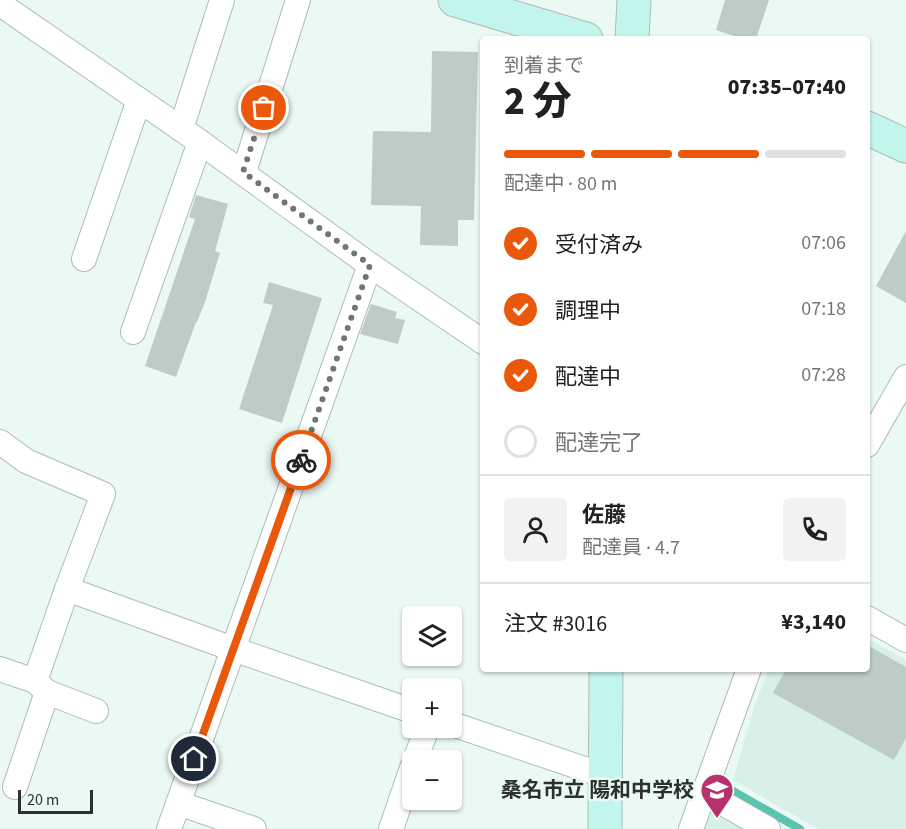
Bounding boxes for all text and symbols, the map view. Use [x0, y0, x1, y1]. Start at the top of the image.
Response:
text: 到着まで [504, 52, 584, 80]
text: 07:35–07:40 [728, 71, 846, 103]
text: 2 分 [504, 74, 572, 130]
pin [238, 82, 289, 133]
icon: bag [247, 91, 280, 124]
text: 配達中 · 80 m [504, 170, 617, 198]
icon: check [504, 227, 537, 260]
text: 受付済み [555, 229, 643, 261]
text: 07:06 [801, 229, 846, 257]
icon: check [504, 293, 537, 326]
text: 調理中 [555, 295, 621, 327]
text: 07:18 [801, 295, 846, 323]
icon: check [504, 359, 537, 392]
text: 配達中 [555, 361, 621, 393]
text: 07:28 [801, 361, 846, 389]
text: 配達完了 [555, 427, 643, 459]
courier [271, 430, 331, 490]
icon: bike [285, 444, 318, 477]
button: person [504, 498, 567, 561]
button: phone [783, 498, 846, 561]
text: 佐藤 [582, 499, 626, 531]
text: 配達員 · 4.7 [582, 534, 680, 562]
map controls [402, 606, 462, 810]
button: layers [402, 606, 462, 666]
text: ¥3,140 [781, 606, 846, 638]
text: 注文 #3016 [504, 608, 607, 640]
button: + [402, 678, 462, 738]
pin [168, 733, 219, 784]
icon: home [177, 742, 210, 775]
button: − [402, 750, 462, 810]
school or university icon: 桑名市立 陽和中学校 [699, 772, 735, 819]
place label: 桑名市立 陽和中学校 [501, 775, 694, 805]
scale bar [18, 787, 93, 814]
text: 20 m [27, 789, 59, 811]

